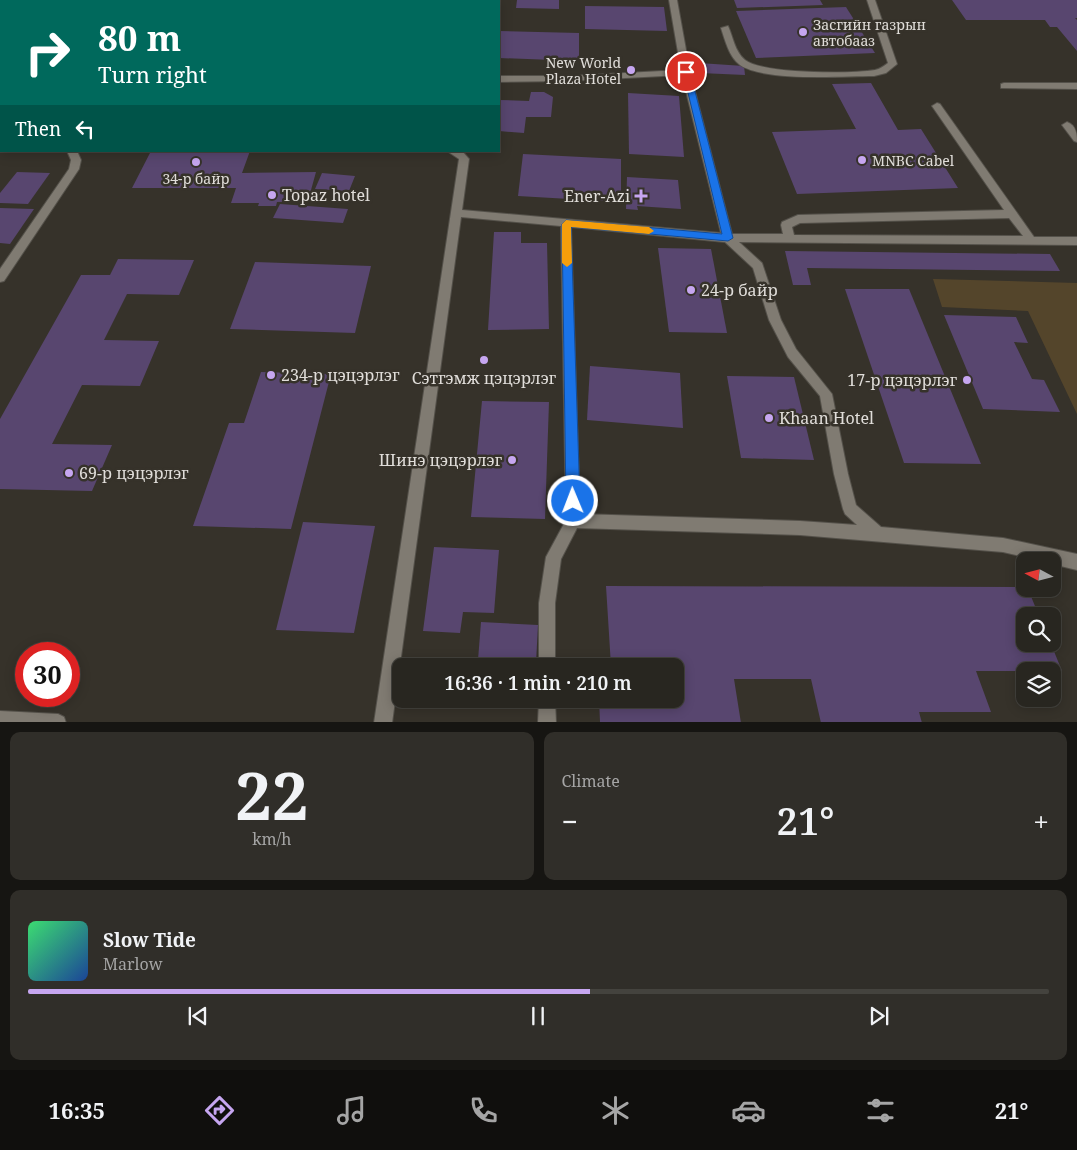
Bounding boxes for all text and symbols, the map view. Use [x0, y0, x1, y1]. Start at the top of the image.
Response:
text: 80 m [98, 14, 181, 61]
place label: Засгийн газрын автобааз [813, 15, 926, 50]
icon: right [15, 20, 80, 85]
marker: Засгийн газрын автобааз [797, 26, 809, 38]
pin [665, 51, 707, 93]
place label: New World Plaza Hotel [546, 53, 622, 88]
icon: arrive [672, 58, 700, 86]
text: Turn right [98, 59, 207, 89]
marker: New World Plaza Hotel [625, 64, 637, 76]
icon: left [71, 115, 99, 143]
text: Then [15, 116, 61, 142]
place label: MNBC Cabel [872, 151, 955, 170]
marker: MNBC Cabel [856, 154, 868, 166]
marker: 34-р байр [190, 156, 202, 168]
place label: 34-р байр [162, 169, 230, 188]
place label: Topaz hotel [282, 184, 370, 206]
place label: Ener-Azi [564, 185, 630, 207]
marker: Topaz hotel [266, 189, 278, 201]
marker: Ener-Azi [634, 189, 648, 203]
place label: 24-р байр [701, 279, 778, 301]
marker: 24-р байр [685, 284, 697, 296]
marker: Сэтгэмж цэцэрлэг [478, 354, 490, 366]
place label: 234-р цэцэрлэг [281, 364, 400, 386]
place label: Сэтгэмж цэцэрлэг [412, 367, 557, 389]
marker: 234-р цэцэрлэг [265, 369, 277, 381]
place label: 17-р цэцэрлэг [847, 369, 957, 391]
marker: 17-р цэцэрлэг [961, 374, 973, 386]
place label: Khaan Hotel [779, 407, 874, 429]
marker: Khaan Hotel [763, 412, 775, 424]
place label: Шинэ цэцэрлэг [379, 449, 502, 471]
marker: Шинэ цэцэрлэг [506, 454, 518, 466]
place label: 69-р цэцэрлэг [79, 462, 189, 484]
marker: 69-р цэцэрлэг [63, 467, 75, 479]
position arrow [546, 474, 598, 526]
north arrow [1016, 552, 1061, 598]
map controls [1016, 552, 1061, 707]
button: search [1016, 607, 1061, 652]
speed limit sign: 30 [15, 642, 80, 707]
button: layers [1016, 662, 1061, 707]
text: 16:36 · 1 min · 210 m [444, 670, 632, 696]
text: 22 [235, 751, 308, 839]
text: Climate [562, 770, 620, 792]
text: 21° [777, 794, 835, 846]
text: − [562, 802, 578, 840]
text: + [1033, 802, 1049, 840]
text: km/h [252, 828, 291, 850]
text: Slow Tide [103, 927, 196, 953]
text: Marlow [103, 953, 163, 975]
icon: previous [184, 1002, 212, 1030]
icon: pause [524, 1002, 552, 1030]
icon: next [865, 1002, 893, 1030]
icon: directions [202, 1093, 237, 1128]
icon: music [334, 1093, 369, 1128]
icon: phone [466, 1093, 501, 1128]
icon: climate [598, 1093, 633, 1128]
icon: car [731, 1093, 766, 1128]
icon: filters [863, 1093, 898, 1128]
text: 16:35 [49, 1095, 105, 1125]
text: 21° [995, 1095, 1028, 1125]

